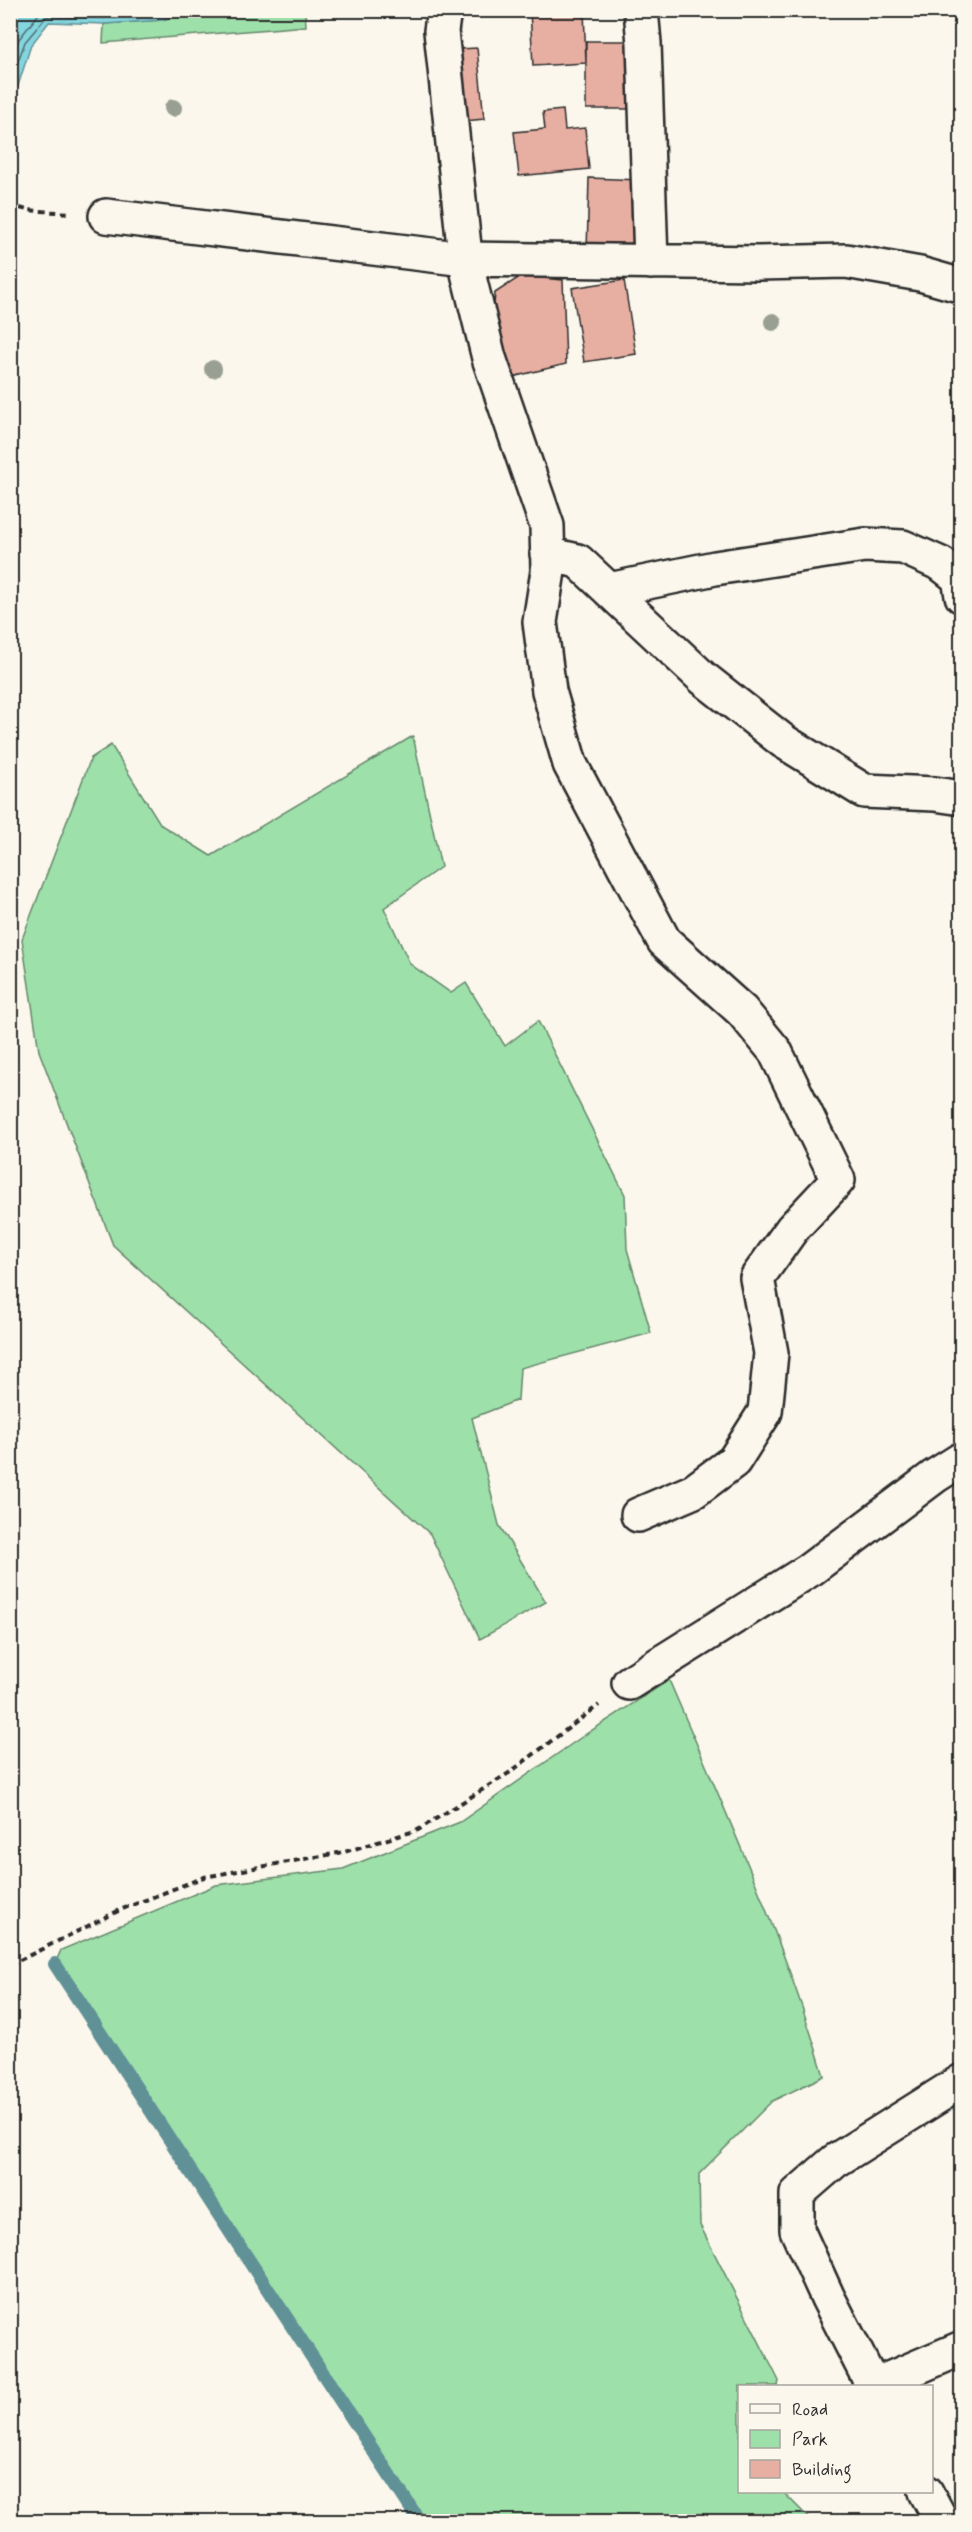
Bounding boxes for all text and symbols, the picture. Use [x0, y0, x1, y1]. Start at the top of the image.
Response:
legend [738, 2385, 933, 2493]
text: Road [792, 2398, 828, 2422]
text: Park [792, 2428, 828, 2452]
text: Building [792, 2458, 852, 2484]

